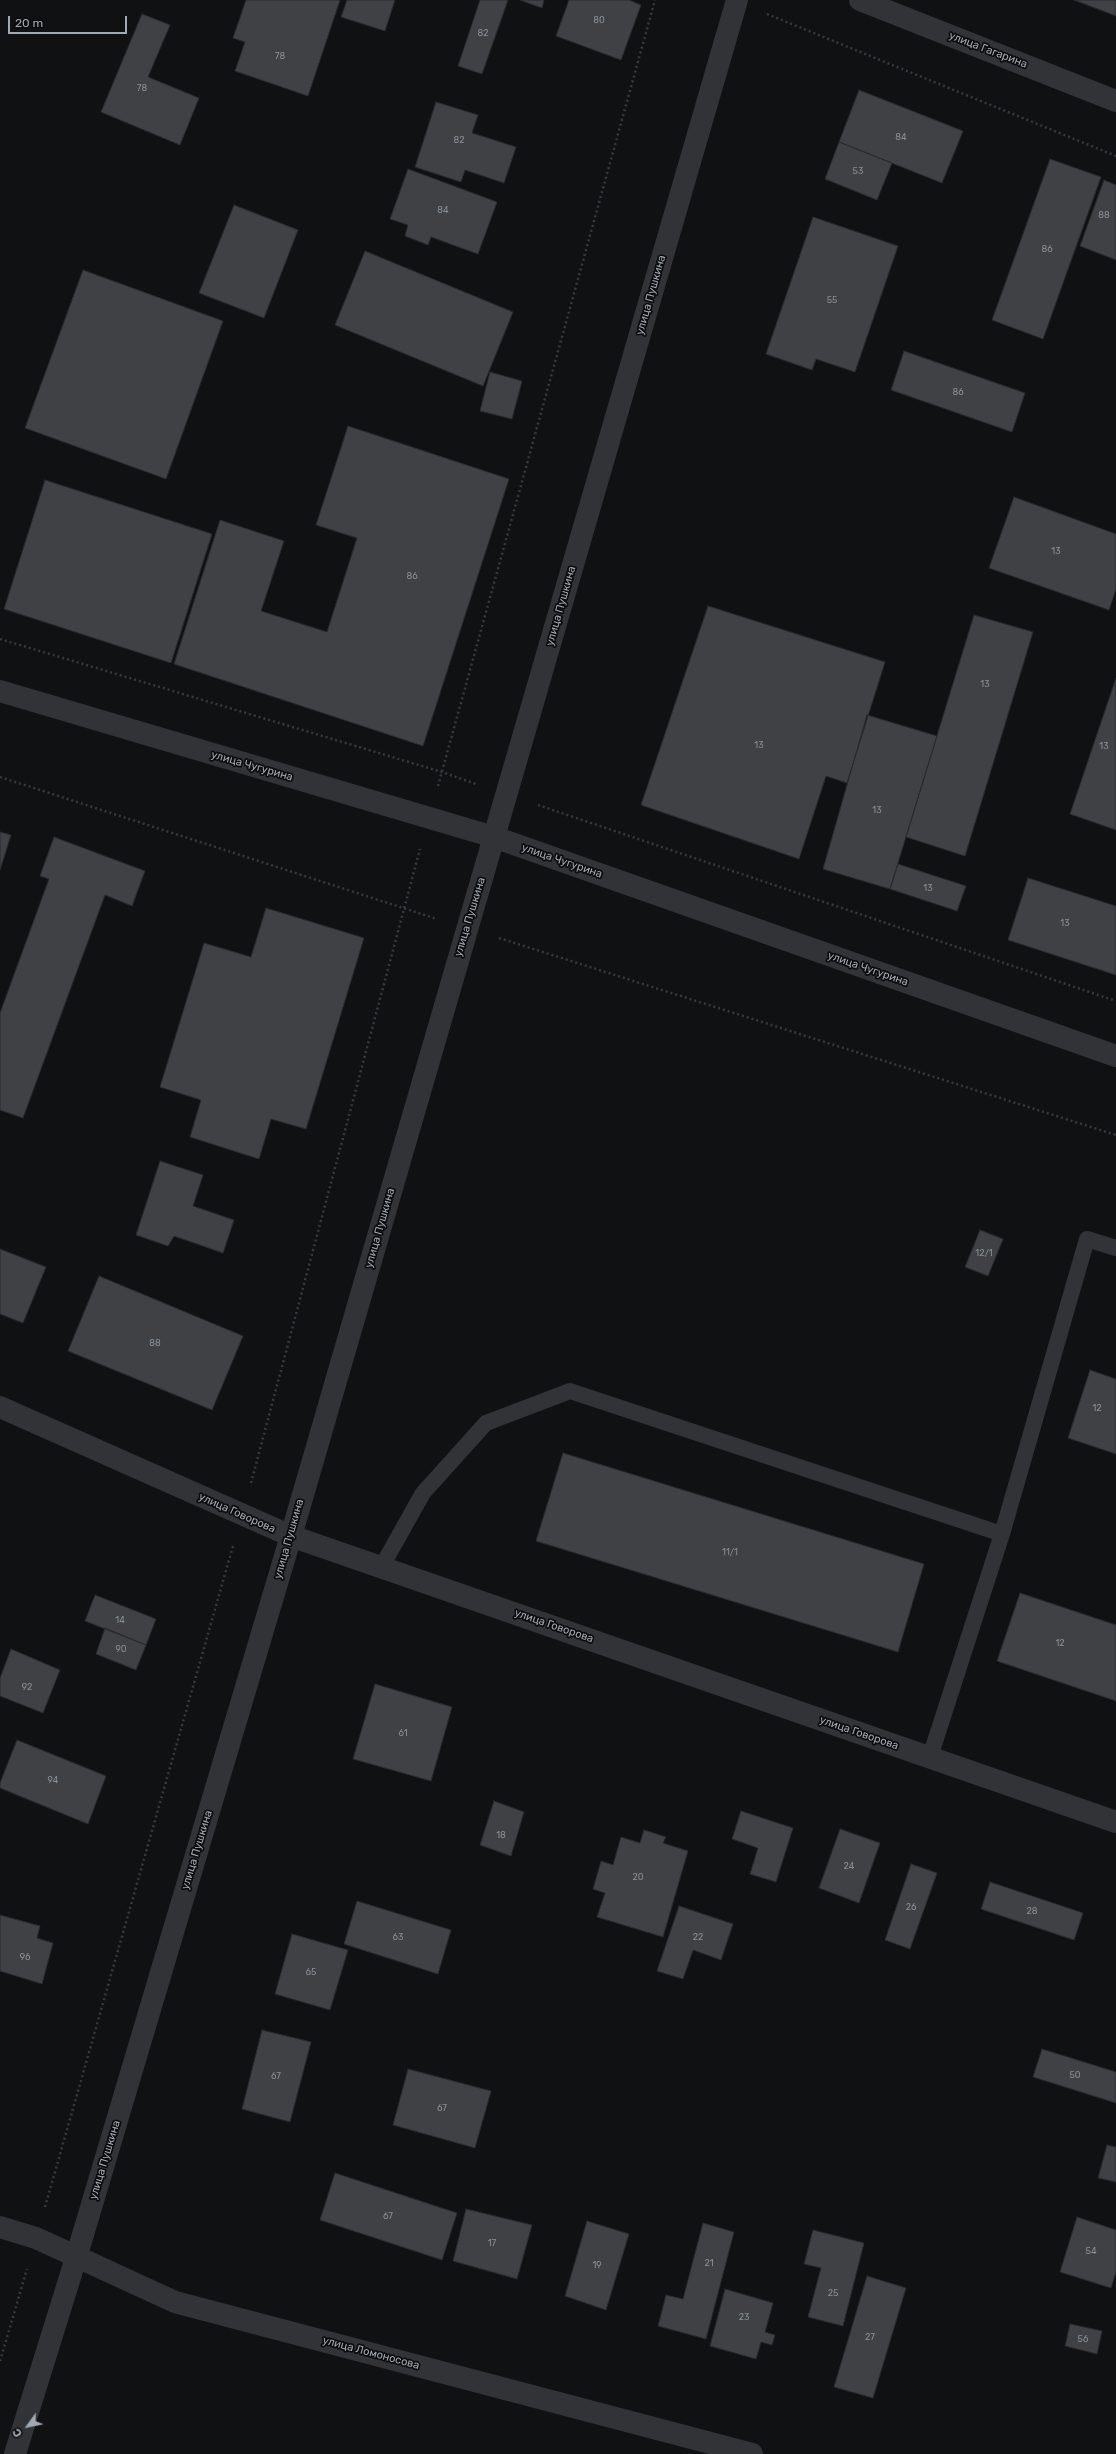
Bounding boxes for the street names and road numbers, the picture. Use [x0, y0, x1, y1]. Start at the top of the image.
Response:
street label: улица Гагарина [947, 29, 1029, 71]
street label: улица Пушкина [633, 254, 669, 336]
street label: улица Пушкина [543, 565, 579, 647]
street label: улица Чугурина [210, 748, 294, 784]
street label: улица Чугурина [520, 841, 604, 881]
street label: улица Пушкина [452, 876, 488, 958]
street label: улица Чугурина [826, 949, 910, 989]
street label: улица Пушкина [362, 1187, 398, 1269]
street label: улица Говорова [197, 1490, 277, 1536]
street label: улица Пушкина [271, 1498, 307, 1580]
street label: улица Говорова [513, 1606, 595, 1646]
street label: улица Говорова [818, 1713, 900, 1753]
street label: улица Пушкина [179, 1809, 215, 1891]
street label: улица Пушкина [87, 2119, 123, 2201]
street label: улица Ломоносова [321, 2334, 421, 2372]

